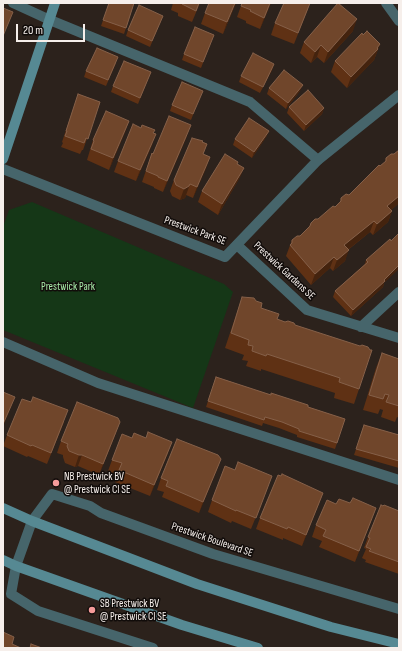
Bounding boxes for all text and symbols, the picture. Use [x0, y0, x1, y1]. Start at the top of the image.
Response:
scale bar [18, 16, 87, 42]
text: 20 m [23, 23, 43, 38]
street label: Prestwick Park SE [162, 214, 228, 248]
street label: Prestwick Gardens SE [251, 239, 317, 303]
park label: Prestwick Park [41, 280, 95, 294]
place label: NB Prestwick BV @ Prestwick CI SE [64, 470, 130, 496]
marker: NB Prestwick BV @ Prestwick CI SE [51, 478, 61, 488]
street label: Prestwick Boulevard SE [170, 520, 254, 560]
place label: SB Prestwick BV @ Prestwick CI SE [100, 597, 166, 623]
marker: SB Prestwick BV @ Prestwick CI SE [87, 605, 97, 615]

